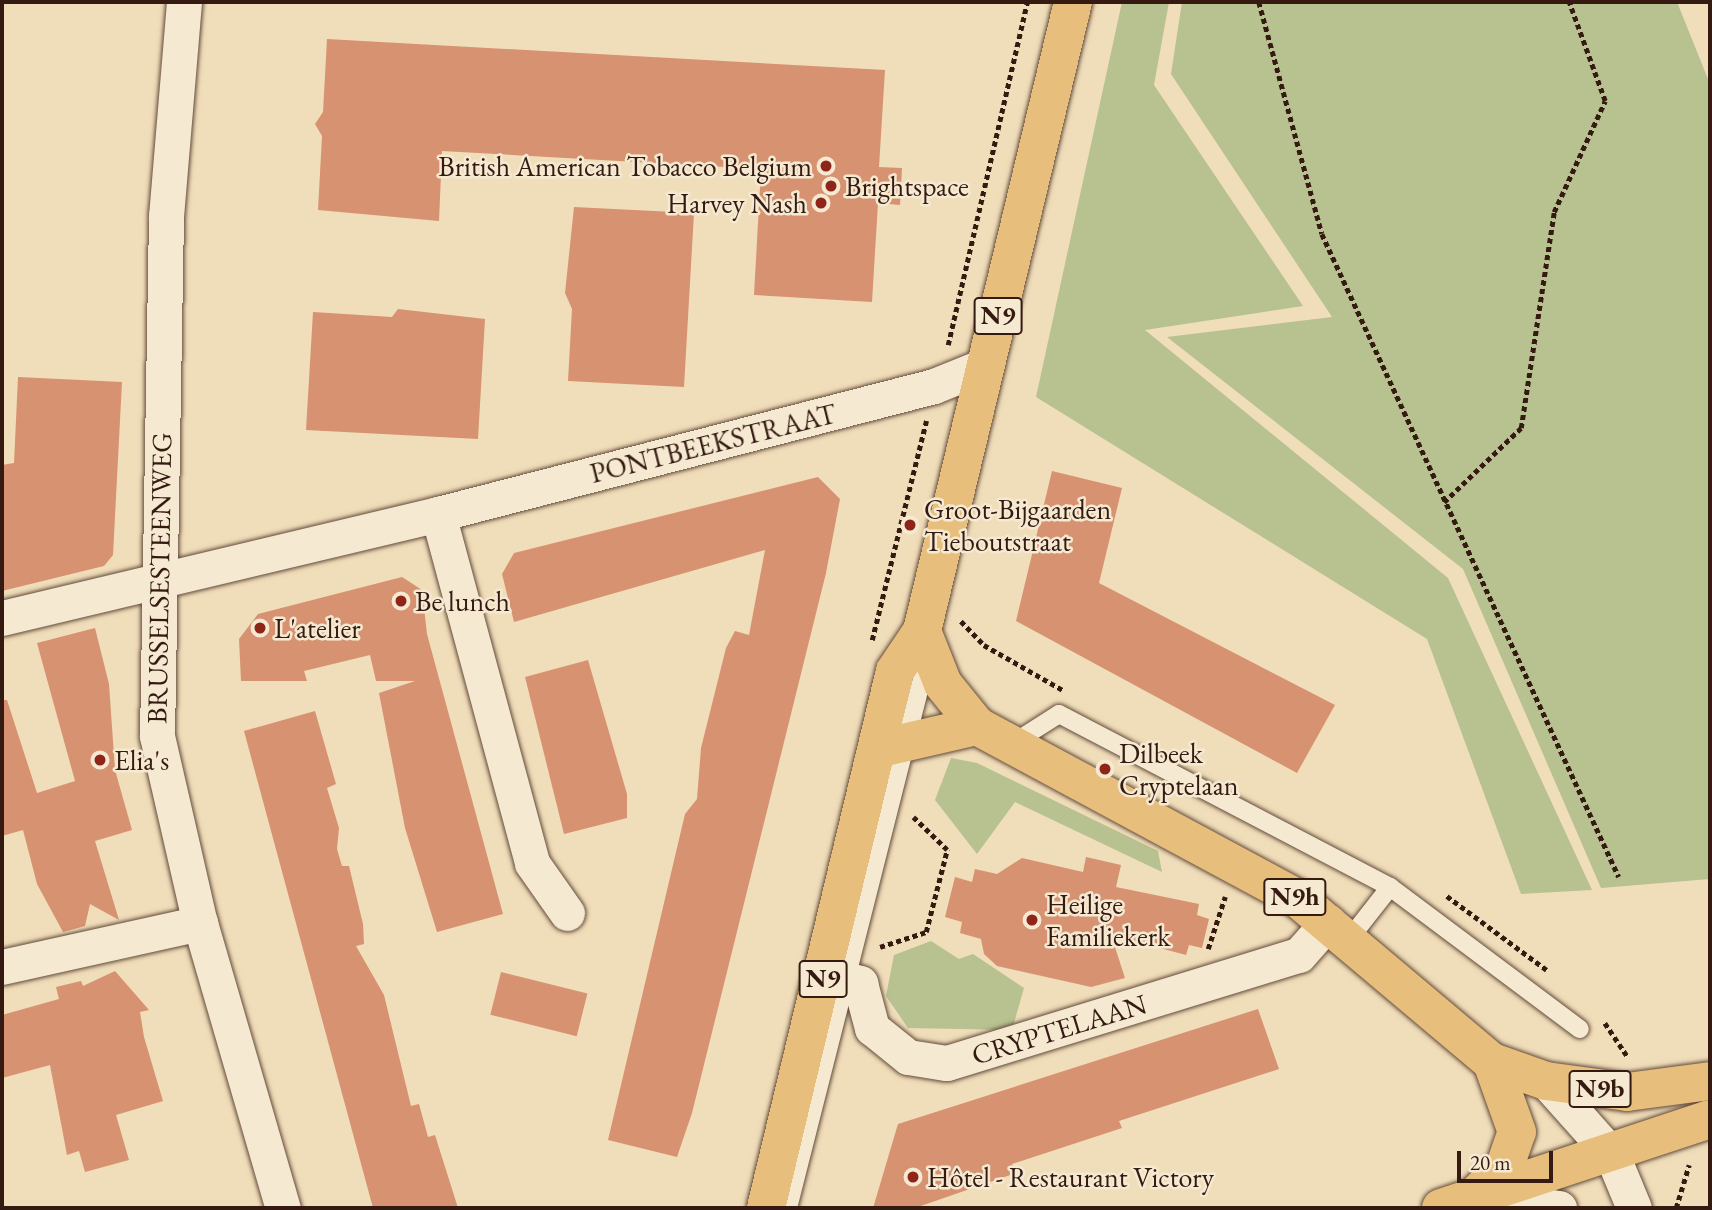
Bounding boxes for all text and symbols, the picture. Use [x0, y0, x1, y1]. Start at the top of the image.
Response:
place label: British American Tobacco Belgium [438, 149, 812, 183]
marker: British American Tobacco Belgium [818, 158, 834, 174]
place label: Brightspace [845, 169, 969, 203]
marker: Brightspace [823, 178, 839, 194]
place label: Harvey Nash [667, 186, 807, 220]
marker: Harvey Nash [813, 195, 829, 211]
road number: N9 [974, 294, 1023, 338]
street label: PONTBEEKSTRAAT [586, 396, 840, 490]
street label: BRUSSELSESTEENWEG [140, 432, 178, 724]
place label: Groot-Bijgaarden Tieboutstraat [924, 492, 1111, 558]
marker: Groot-Bijgaarden Tieboutstraat [902, 517, 918, 533]
place label: Be lunch [415, 584, 510, 618]
marker: Be lunch [393, 593, 409, 609]
place label: L'atelier [274, 611, 361, 645]
marker: L'atelier [252, 620, 268, 636]
place label: Dilbeek Cryptelaan [1119, 736, 1239, 802]
place label: Elia's [114, 743, 169, 777]
marker: Elia's [92, 752, 108, 768]
marker: Dilbeek Cryptelaan [1097, 761, 1113, 777]
road number: N9h [1262, 874, 1328, 920]
place label: Heilige Familiekerk [1046, 887, 1170, 953]
marker: Heilige Familiekerk [1024, 912, 1040, 928]
road number: N9 [798, 956, 848, 1002]
street label: CRYPTELAAN [968, 986, 1150, 1072]
road number: N9b [1568, 1066, 1632, 1112]
scale bar [1460, 1136, 1556, 1180]
text: 20 m [1470, 1149, 1511, 1176]
place label: Hôtel - Restaurant Victory [927, 1160, 1214, 1194]
marker: Hôtel - Restaurant Victory [905, 1169, 921, 1185]

